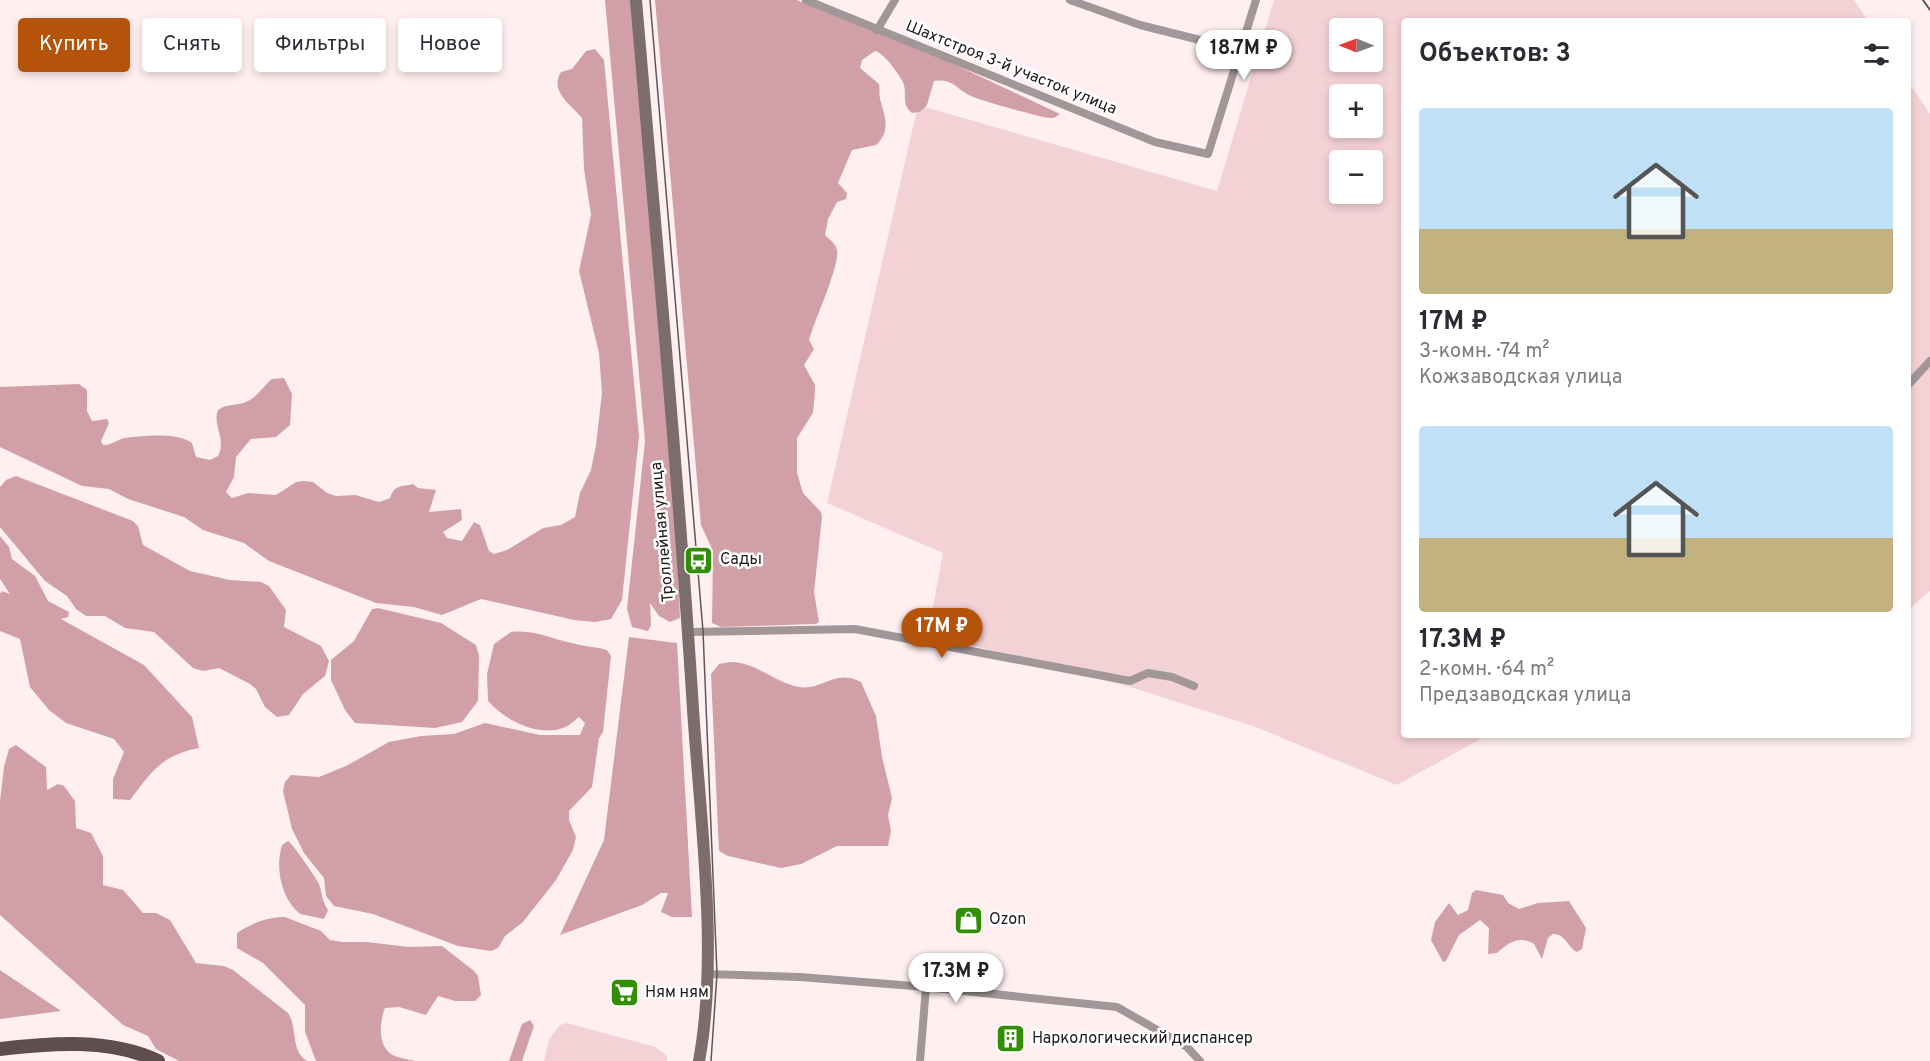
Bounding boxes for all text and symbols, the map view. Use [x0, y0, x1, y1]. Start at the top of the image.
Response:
street label: Шахтстроя 3-й участок улица [902, 16, 1120, 120]
chip: Купить [18, 18, 130, 72]
chip: Снять [142, 18, 242, 72]
chip: Фильтры [254, 18, 386, 72]
chip: Новое [398, 18, 502, 72]
north arrow [1329, 18, 1383, 72]
map controls [1329, 18, 1383, 204]
pin: 18.7M ₽ [1189, 30, 1299, 81]
text: 18.7M ₽ [1210, 36, 1278, 62]
text: Объектов: 3 [1419, 38, 1571, 71]
icon: filters [1860, 38, 1893, 71]
button: + [1329, 84, 1383, 138]
icon: home [1602, 147, 1710, 255]
button: − [1329, 150, 1383, 204]
text: 17M ₽ [1419, 306, 1488, 339]
text: 3-комн. · 74 m² [1419, 339, 1550, 365]
text: Кожзаводская улица [1419, 365, 1622, 391]
street label: Троллейная улица [647, 461, 679, 603]
icon: home [1602, 465, 1710, 573]
bus stop icon: Сады [683, 544, 715, 576]
place label: Сады [720, 550, 762, 570]
pin: 17M ₽ [900, 608, 984, 659]
text: 17M ₽ [916, 614, 968, 640]
text: 17.3M ₽ [1419, 624, 1506, 657]
text: 2-комн. · 64 m² [1419, 657, 1554, 683]
text: Предзаводская улица [1419, 683, 1631, 709]
shop icon: Ozon [952, 904, 984, 936]
place label: Ozon [989, 910, 1026, 930]
pin: 17.3M ₽ [901, 953, 1011, 1004]
text: 17.3M ₽ [922, 959, 990, 985]
supermarket icon: Ням ням [608, 977, 640, 1009]
place label: Ням ням [645, 983, 709, 1003]
building icon: Наркологический диспансер [995, 1023, 1027, 1055]
place label: Наркологический диспансер [1032, 1029, 1253, 1049]

